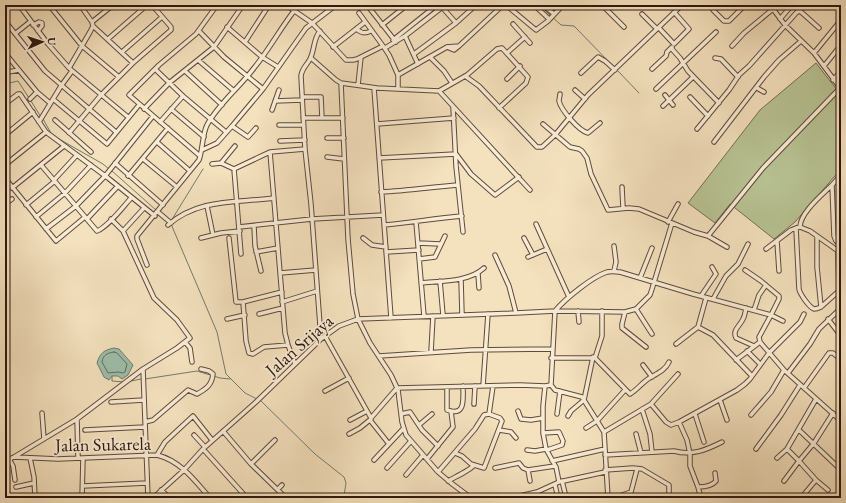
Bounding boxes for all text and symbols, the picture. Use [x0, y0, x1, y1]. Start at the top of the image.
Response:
north arrow [22, 22, 62, 62]
text: U [45, 37, 59, 47]
street label: Jalan Srijaya [259, 309, 338, 382]
street label: Jalan Sukarela [53, 432, 152, 456]

